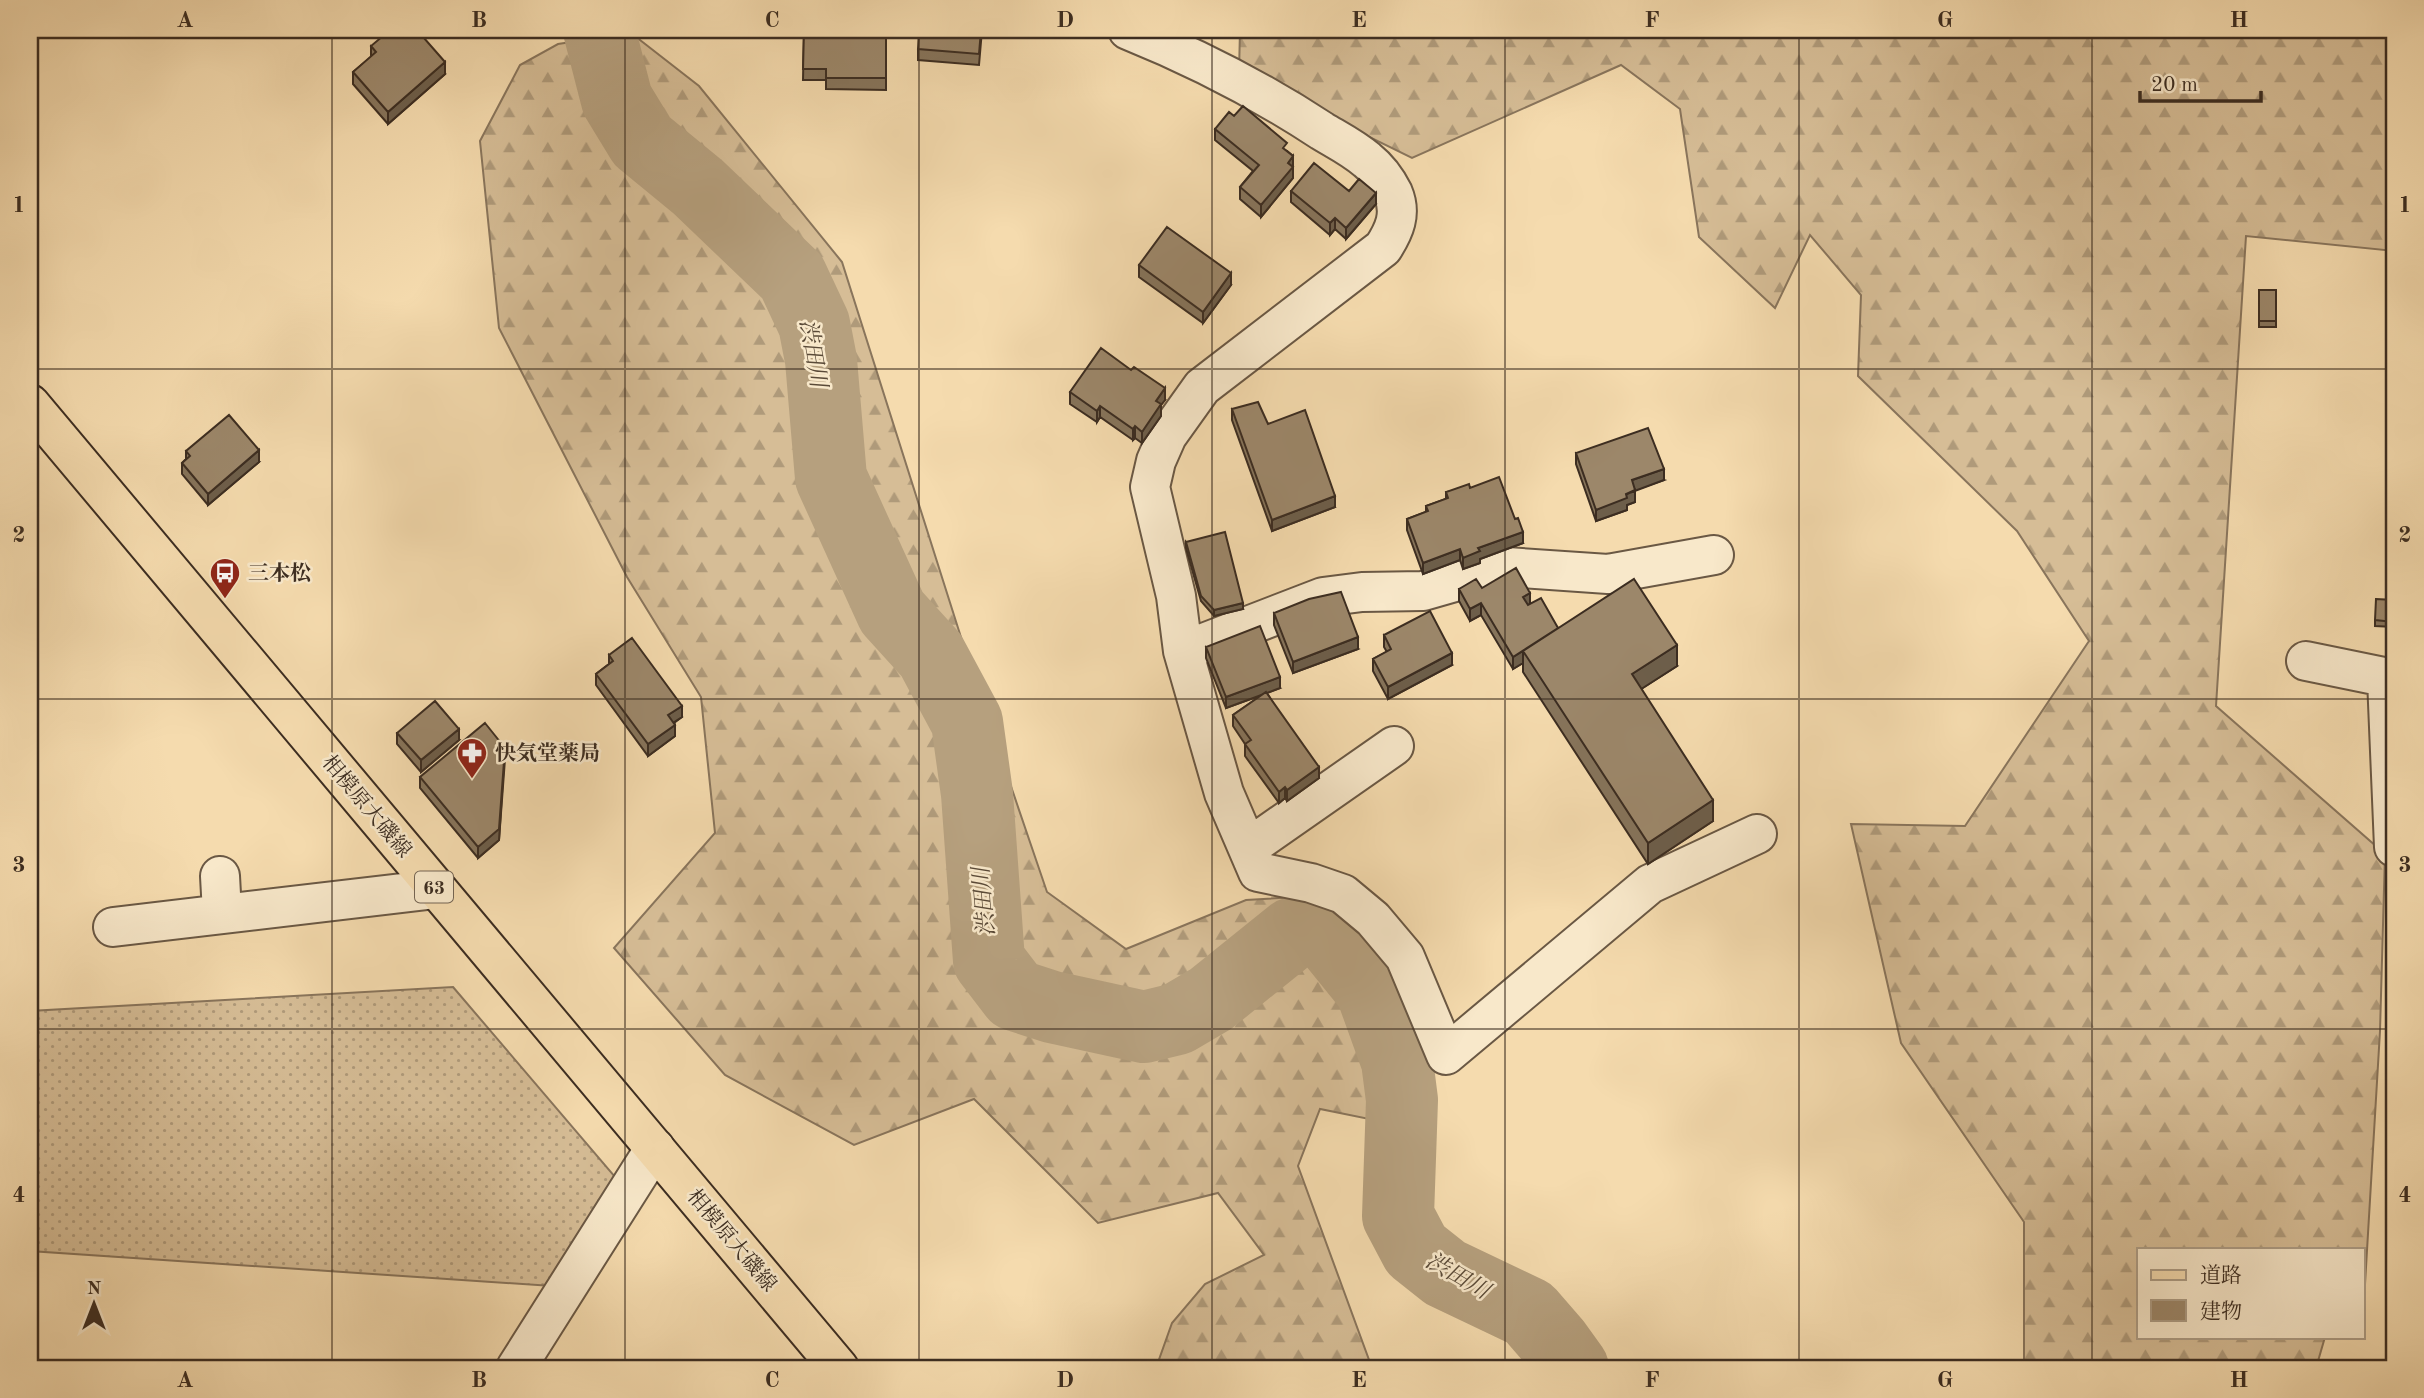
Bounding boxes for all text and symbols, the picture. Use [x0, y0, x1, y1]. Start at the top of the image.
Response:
text: A [176, 9, 194, 32]
text: B [471, 9, 487, 32]
text: C [764, 9, 780, 32]
text: D [1056, 9, 1074, 32]
text: E [1351, 9, 1367, 32]
text: F [1644, 9, 1660, 32]
text: G [1937, 9, 1953, 32]
text: H [2230, 9, 2248, 32]
scale bar [2140, 60, 2261, 104]
text: 20 m [2151, 75, 2198, 96]
text: 1 [12, 194, 26, 217]
text: 1 [2398, 194, 2412, 217]
water label: 渋田川 [795, 317, 832, 392]
text: 2 [12, 524, 26, 547]
text: 2 [2398, 524, 2412, 547]
bus stop icon: 三本松 [208, 556, 242, 600]
place label: 三本松 [248, 562, 311, 585]
pharmacy icon: 快気堂薬局 [455, 736, 489, 780]
place label: 快気堂薬局 [495, 742, 600, 765]
street label: 相模原大磯線 [317, 751, 416, 862]
text: 3 [12, 854, 26, 877]
text: 3 [2398, 854, 2412, 877]
water label: 渋田川 [968, 864, 999, 937]
road number: 63 [415, 872, 453, 902]
text: 4 [12, 1184, 26, 1207]
text: 4 [2398, 1184, 2412, 1207]
street label: 相模原大磯線 [682, 1185, 781, 1296]
water label: 渋田川 [1422, 1247, 1496, 1305]
legend [2137, 1248, 2364, 1338]
text: 道路 [2200, 1264, 2242, 1287]
north arrow [60, 1268, 130, 1338]
text: N [87, 1280, 102, 1299]
text: 建物 [2200, 1300, 2242, 1323]
text: A [176, 1369, 194, 1392]
text: B [471, 1369, 487, 1392]
text: C [764, 1369, 780, 1392]
text: D [1056, 1369, 1074, 1392]
text: E [1351, 1369, 1367, 1392]
text: F [1644, 1369, 1660, 1392]
text: G [1937, 1369, 1953, 1392]
text: H [2230, 1369, 2248, 1392]

